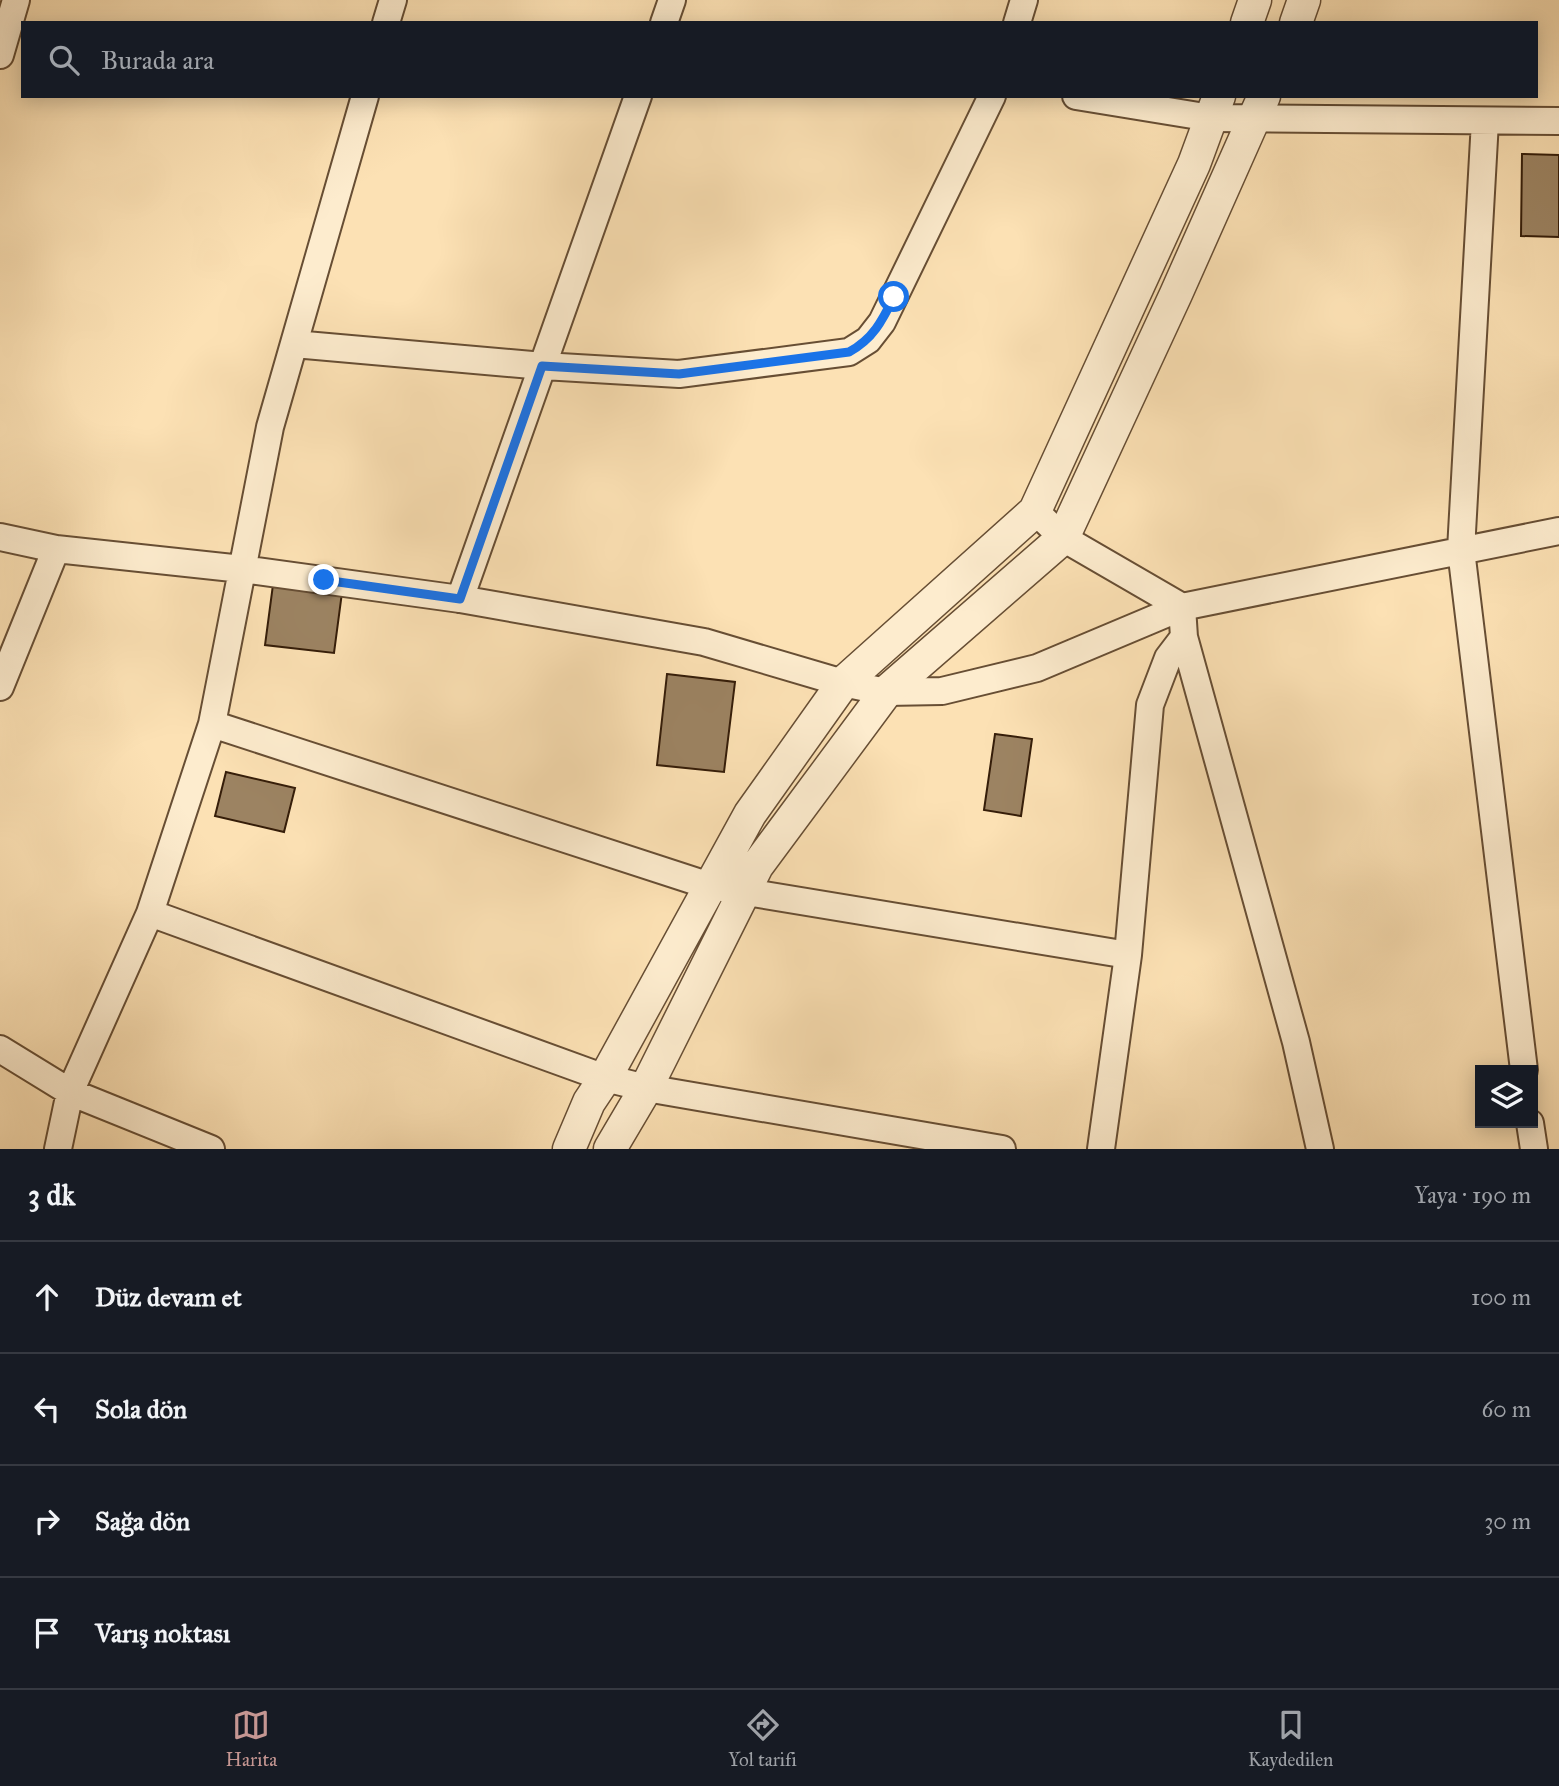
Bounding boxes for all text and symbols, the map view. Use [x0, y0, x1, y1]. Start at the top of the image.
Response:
search box [21, 21, 1538, 98]
icon: search [45, 41, 83, 79]
text: Burada ara [101, 44, 214, 76]
route start [878, 281, 909, 312]
route end [308, 564, 339, 595]
map controls [1475, 1065, 1538, 1128]
button: layers [1475, 1065, 1538, 1128]
text: 3 dk [28, 1177, 75, 1213]
text: Yaya · 190 m [1414, 1181, 1531, 1209]
icon: ahead [28, 1278, 66, 1316]
text: Düz devam et [95, 1281, 242, 1313]
text: 100 m [1471, 1283, 1531, 1311]
icon: left [28, 1390, 66, 1428]
text: Sola dön [95, 1393, 187, 1425]
text: 60 m [1482, 1395, 1531, 1423]
icon: right [28, 1502, 66, 1540]
text: Sağa dön [95, 1505, 190, 1537]
text: 30 m [1484, 1507, 1531, 1535]
icon: arrive [28, 1614, 66, 1652]
text: Varış noktası [95, 1617, 230, 1649]
tab: Harita [226, 1706, 277, 1771]
tab: Yol tarifi [728, 1706, 797, 1771]
tab: Kaydedilen [1248, 1706, 1333, 1771]

